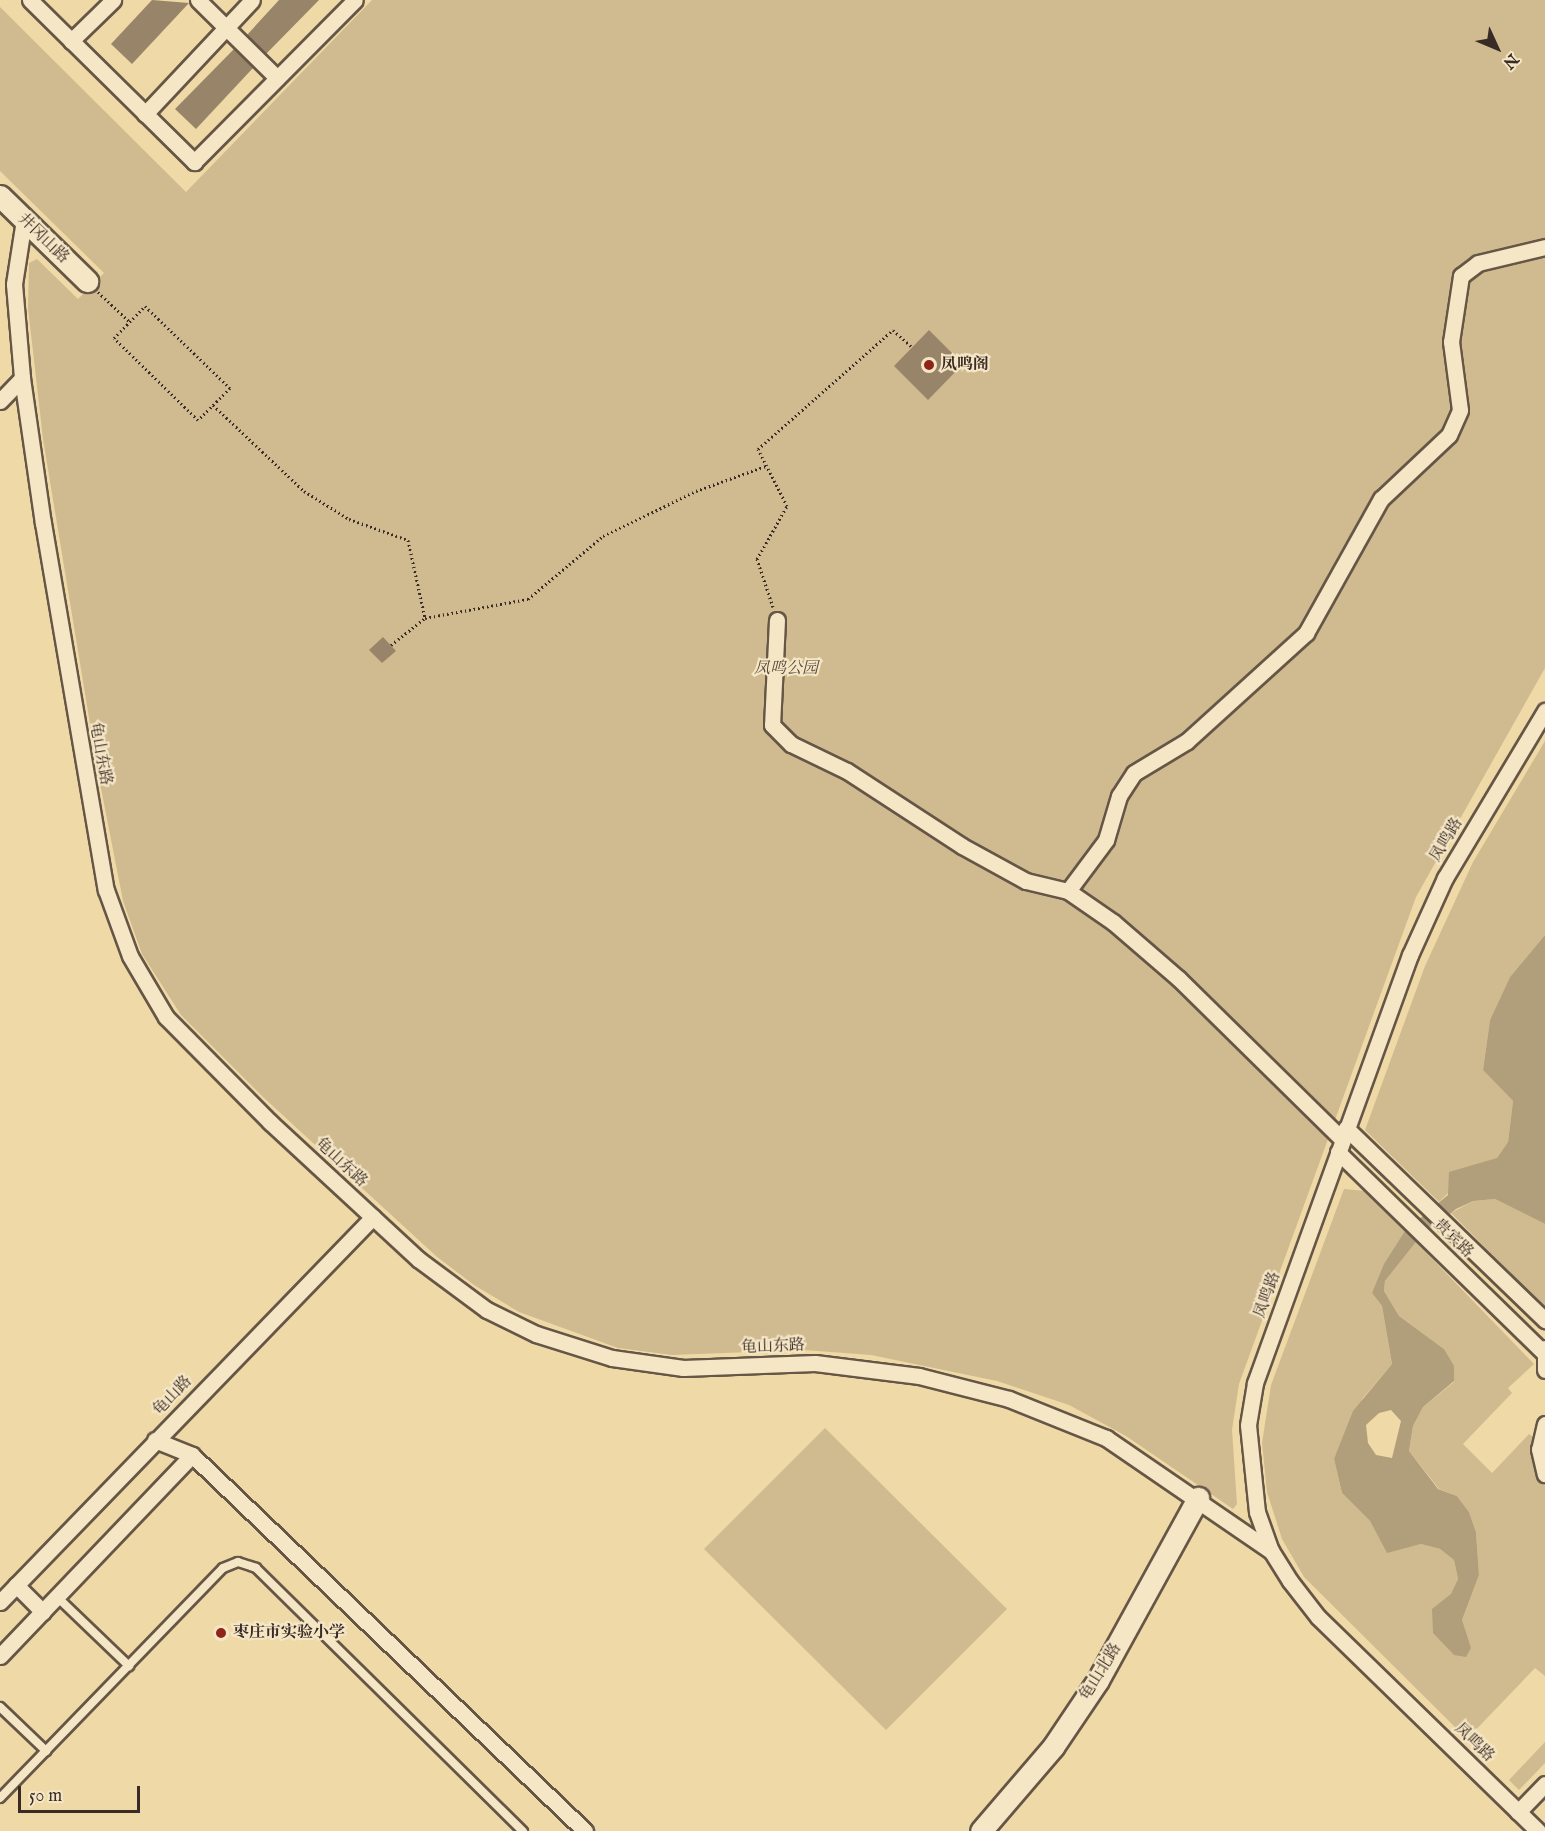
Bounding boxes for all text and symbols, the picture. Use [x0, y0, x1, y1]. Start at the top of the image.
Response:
north arrow [1467, 18, 1527, 78]
text: N [1498, 49, 1522, 72]
street label: 井冈山路 [13, 210, 73, 268]
place label: 凤鸣阁 [941, 355, 989, 375]
marker: 凤鸣阁 [922, 358, 936, 372]
park label: 凤鸣公园 [754, 659, 818, 679]
street label: 龟山东路 [85, 721, 115, 787]
street label: 凤鸣路 [1426, 814, 1468, 866]
street label: 龟山东路 [311, 1134, 371, 1192]
street label: 贵宾路 [1429, 1215, 1477, 1263]
street label: 凤鸣路 [1251, 1269, 1285, 1321]
street label: 龟山东路 [741, 1336, 805, 1358]
street label: 龟山路 [149, 1372, 197, 1420]
place label: 枣庄市实验小学 [233, 1623, 345, 1643]
marker: 枣庄市实验小学 [214, 1626, 228, 1640]
street label: 龟山北路 [1076, 1640, 1126, 1704]
street label: 凤鸣路 [1450, 1719, 1498, 1767]
scale bar [21, 1774, 142, 1812]
text: 50 m [29, 1785, 62, 1808]

